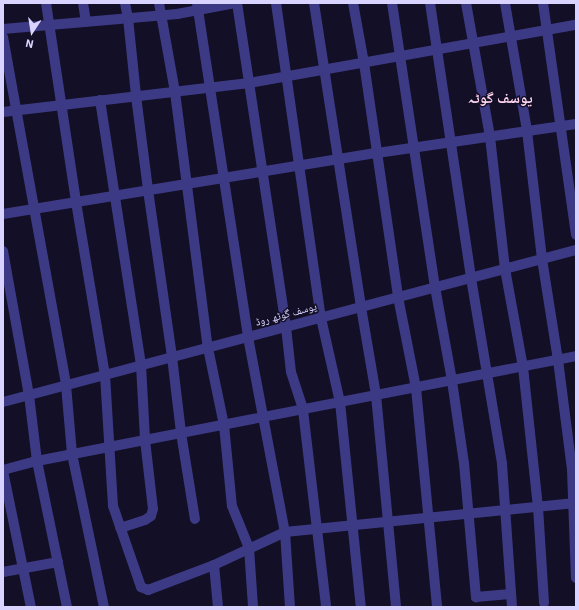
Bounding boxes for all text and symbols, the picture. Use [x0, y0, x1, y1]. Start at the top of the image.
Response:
north arrow [12, 12, 52, 52]
text: N [24, 36, 35, 51]
district label: یوسف گوٹہ [467, 89, 533, 107]
street label: یوسف گوٹھ روڈ [254, 299, 318, 329]

